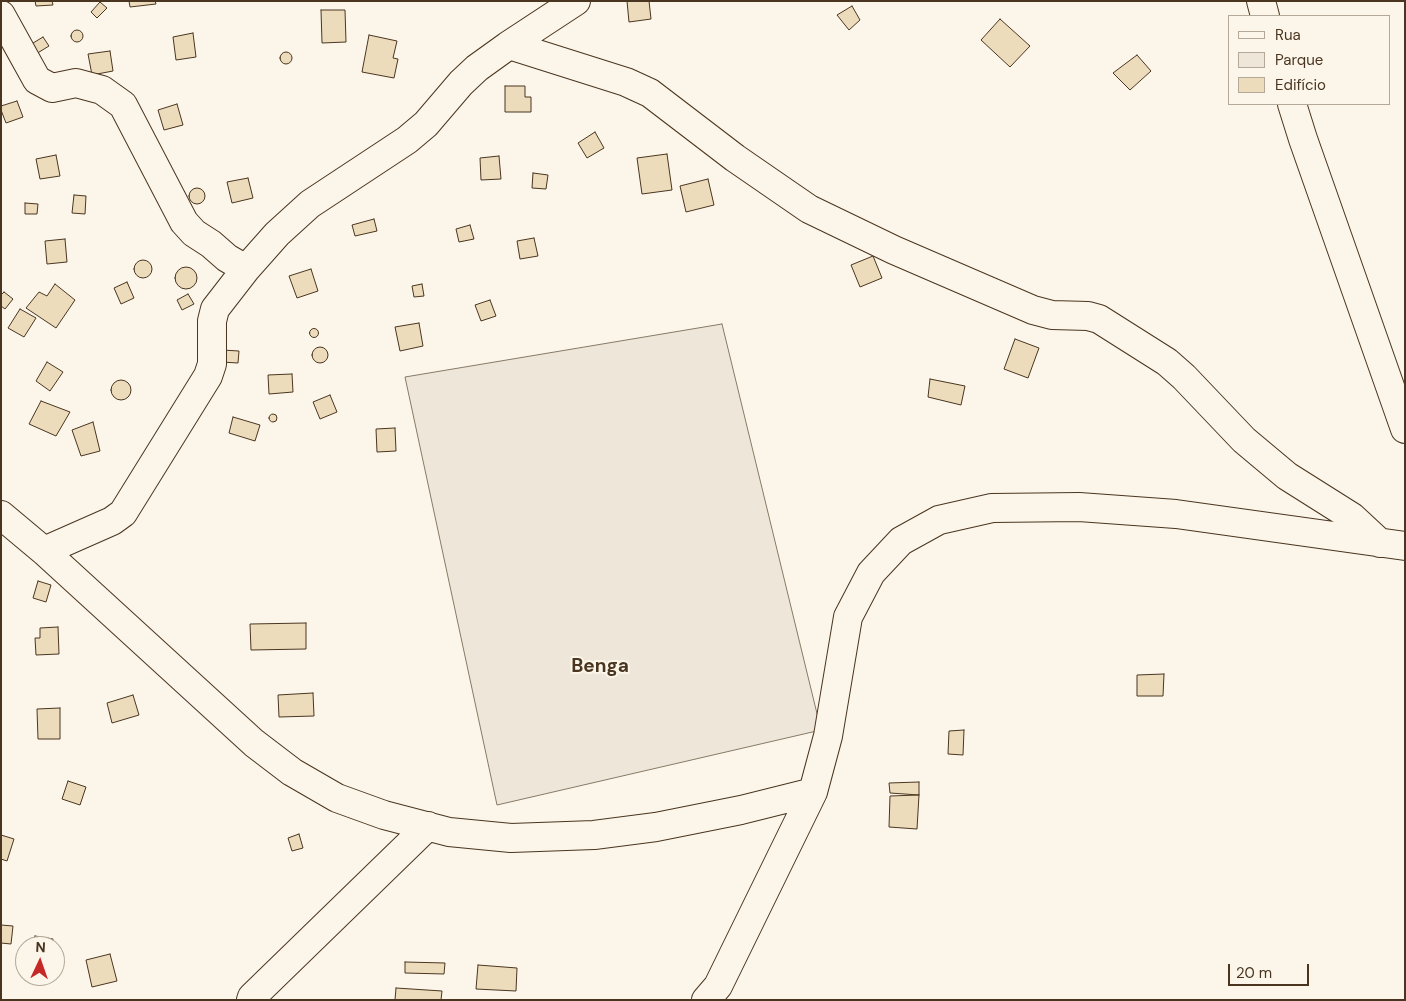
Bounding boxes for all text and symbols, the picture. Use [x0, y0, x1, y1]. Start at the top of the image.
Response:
legend [1228, 15, 1391, 105]
text: Rua [1275, 25, 1301, 45]
text: Parque [1275, 50, 1323, 70]
text: Edifício [1275, 75, 1326, 95]
district label: Benga [571, 656, 629, 678]
north arrow [15, 936, 65, 986]
text: N [35, 938, 46, 956]
scale bar [1231, 954, 1312, 986]
text: 20 m [1236, 963, 1272, 983]

